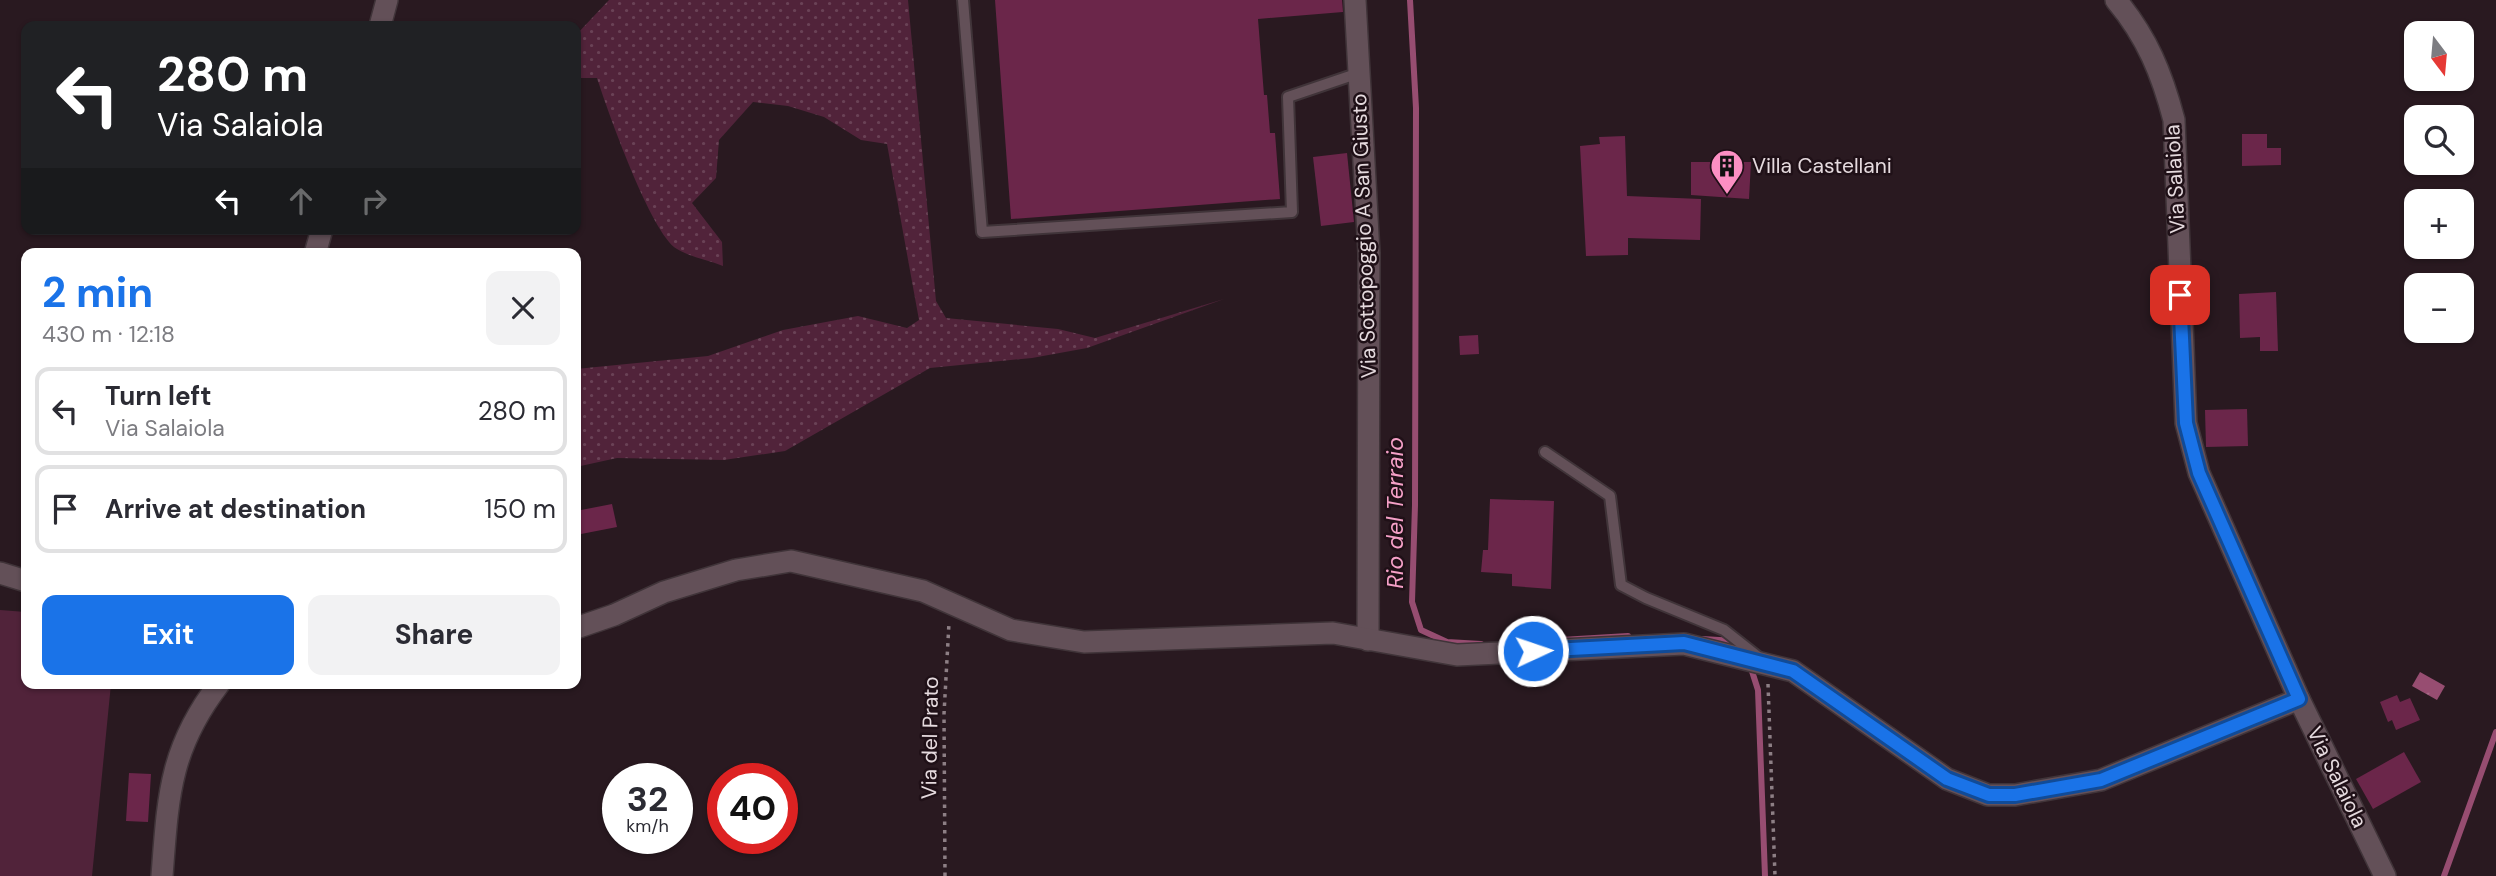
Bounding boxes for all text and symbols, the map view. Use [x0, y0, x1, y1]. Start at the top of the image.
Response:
north arrow [2404, 21, 2474, 91]
map controls [2404, 21, 2474, 343]
text: 280 m [157, 42, 308, 106]
icon: left [42, 49, 133, 140]
street label: Via Sottopoggio A San Giusto [1345, 93, 1383, 379]
text: Via Salaiola [157, 104, 324, 146]
button: search [2404, 105, 2474, 175]
street label: Via Salaiola [2158, 124, 2192, 234]
building icon: Villa Castellani [1708, 147, 1746, 196]
place label: Villa Castellani [1752, 152, 1892, 180]
icon: left [209, 182, 247, 220]
icon: ahead [282, 182, 320, 220]
icon: right [355, 182, 393, 220]
button: + [2404, 189, 2474, 259]
text: 2 min [42, 265, 153, 320]
pin [2150, 265, 2210, 325]
button: close [486, 271, 560, 345]
button: − [2404, 273, 2474, 343]
icon: arrive [2161, 276, 2199, 314]
text: 430 m · 12:18 [42, 319, 175, 349]
text: Turn left [105, 379, 212, 413]
icon: left [46, 392, 84, 430]
text: 280 m [478, 394, 556, 428]
text: Via Salaiola [105, 413, 225, 443]
water label: Rio del Terraio [1380, 437, 1410, 589]
icon: arrive [46, 490, 84, 528]
text: Arrive at destination [105, 492, 366, 526]
text: 150 m [484, 492, 556, 526]
button: Exit [42, 595, 294, 675]
button: Share [308, 595, 560, 675]
position arrow [1496, 614, 1570, 688]
street label: Via del Prato [915, 676, 945, 800]
street label: Via Salaiola [2300, 722, 2374, 832]
speed limit sign: 40 [707, 763, 798, 854]
text: 32 [627, 776, 668, 822]
text: km/h [626, 814, 669, 838]

